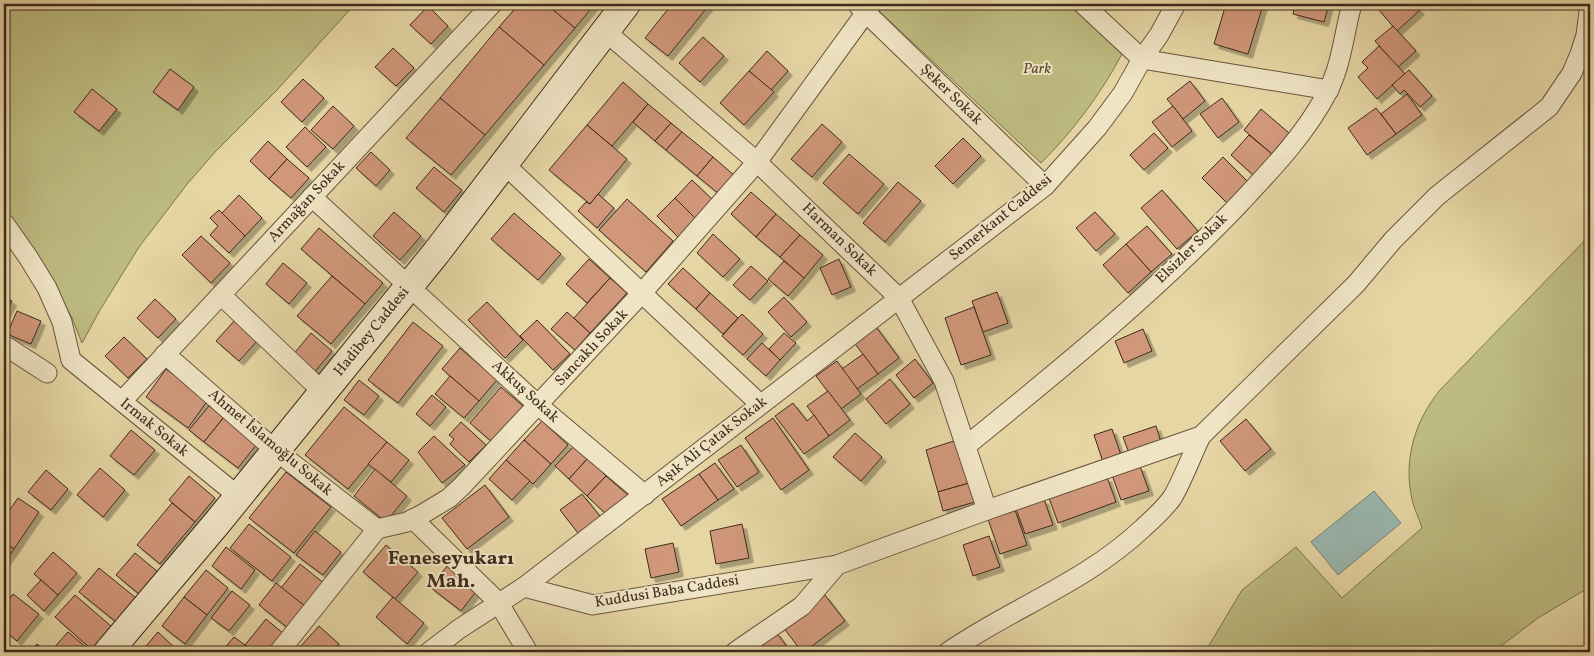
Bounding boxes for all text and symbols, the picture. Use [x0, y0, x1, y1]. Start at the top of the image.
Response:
park label: Park [1023, 59, 1051, 80]
street label: Şeker Sokak [915, 60, 987, 130]
street label: Armağan Sokak [264, 157, 350, 247]
street label: Semerkant Caddesi [945, 170, 1057, 266]
street label: Harman Sokak [797, 199, 881, 281]
street label: Elsizler Sokak [1151, 209, 1233, 289]
street label: Hadibey Caddesi [329, 283, 415, 381]
street label: Sancaklı Sokak [551, 305, 633, 391]
street label: Akkuş Sokak [486, 356, 564, 428]
street label: Ahmet İslamoğlu Sokak [203, 385, 337, 501]
street label: Aşık Ali Çatak Sokak [652, 392, 772, 492]
street label: Irmak Sokak [115, 394, 193, 462]
district label: Feneseyukarı Mah. [388, 545, 514, 596]
street label: Kuddusi Baba Caddesi [593, 570, 741, 614]

